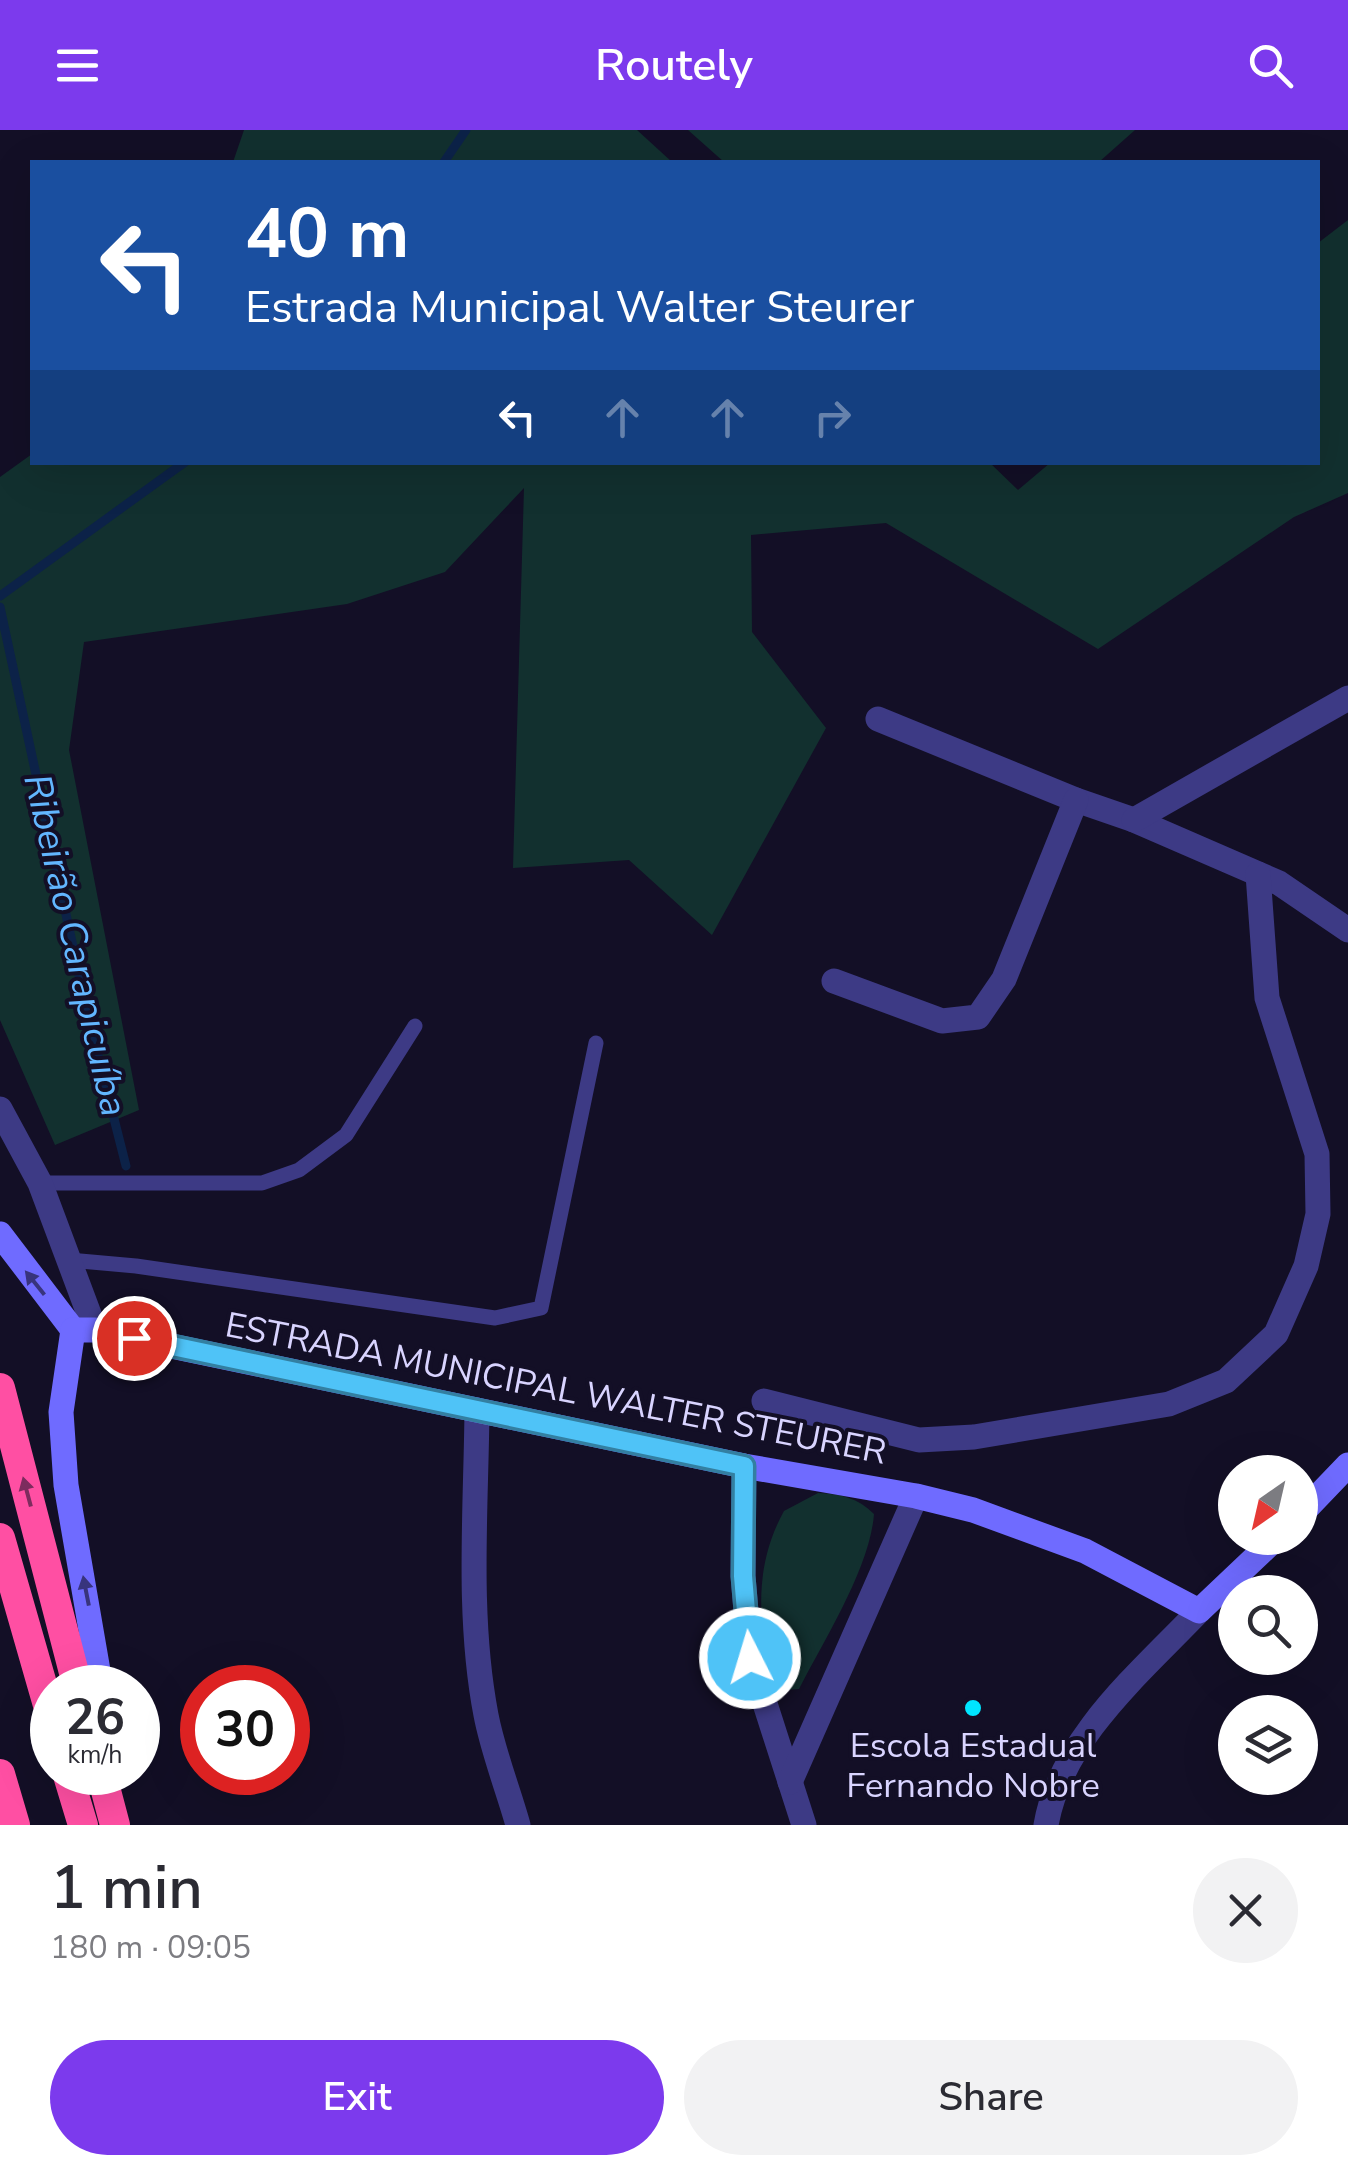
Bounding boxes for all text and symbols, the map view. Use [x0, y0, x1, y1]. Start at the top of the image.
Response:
text: Routely [595, 35, 753, 96]
icon: menu [50, 38, 105, 93]
icon: search [1243, 38, 1298, 93]
text: 40 m [245, 186, 409, 282]
icon: left [80, 200, 210, 330]
text: Estrada Municipal Walter Steurer [245, 277, 914, 338]
icon: left [490, 390, 545, 445]
icon: ahead [595, 390, 650, 445]
icon: ahead [700, 390, 755, 445]
icon: right [805, 390, 860, 445]
water label: Ribeirão Carapicuíba [11, 769, 140, 1121]
one-way arrow [26, 1270, 46, 1296]
pin [92, 1296, 177, 1381]
street label: ESTRADA MUNICIPAL WALTER STEURER [221, 1301, 890, 1476]
icon: arrive [107, 1311, 162, 1366]
north arrow [1218, 1455, 1318, 1555]
map controls [1218, 1455, 1318, 1795]
one-way arrow [19, 1476, 35, 1507]
one-way arrow [78, 1575, 93, 1606]
button: search [1218, 1575, 1318, 1675]
position arrow [698, 1606, 802, 1710]
speed limit sign: 30 [180, 1665, 310, 1795]
text: 26 [65, 1683, 125, 1752]
button: layers [1218, 1695, 1318, 1795]
marker: Escola Estadual Fernando Nobre [962, 1697, 984, 1719]
place label: Escola Estadual Fernando Nobre [846, 1722, 1100, 1809]
text: km/h [67, 1738, 123, 1772]
text: 1 min [50, 1847, 203, 1929]
button: close [1193, 1858, 1298, 1963]
text: 180 m · 09:05 [50, 1926, 251, 1969]
button: Exit [50, 2040, 664, 2155]
button: Share [684, 2040, 1298, 2155]

